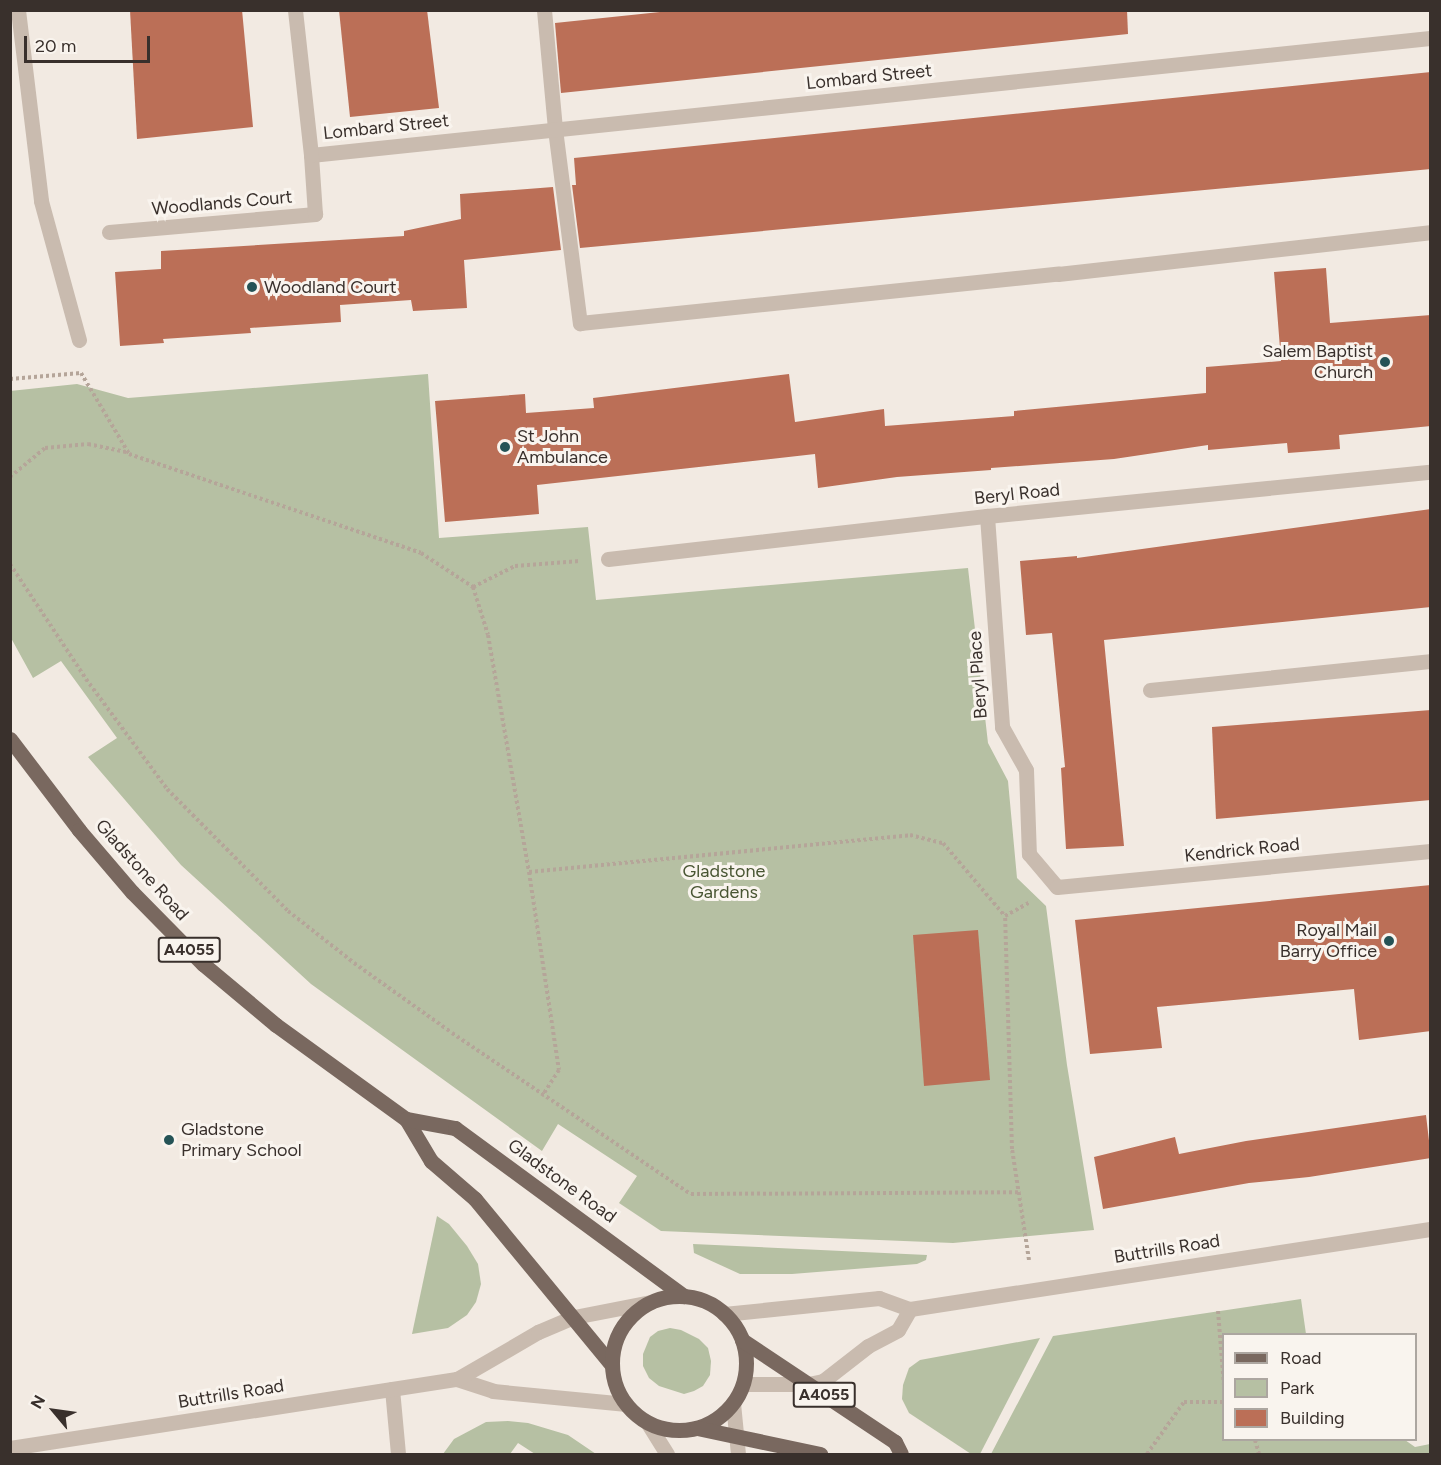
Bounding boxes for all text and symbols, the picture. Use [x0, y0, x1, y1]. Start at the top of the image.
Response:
scale bar [27, 24, 153, 62]
text: 20 m [35, 35, 76, 57]
street label: Lombard Street [805, 60, 933, 94]
street label: Lombard Street [322, 110, 450, 144]
street label: Woodlands Court [151, 186, 293, 220]
place label: Woodland Court [264, 276, 397, 298]
marker: Woodland Court [245, 280, 259, 294]
place label: Salem Baptist Church [1262, 341, 1373, 384]
marker: Salem Baptist Church [1378, 355, 1392, 369]
place label: St John Ambulance [517, 426, 608, 468]
marker: St John Ambulance [498, 440, 512, 454]
street label: Beryl Road [973, 479, 1061, 509]
street label: Beryl Place [964, 630, 992, 720]
street label: Gladstone Road [91, 815, 193, 925]
street label: Kendrick Road [1183, 833, 1301, 867]
park label: Gladstone Gardens [683, 861, 765, 904]
place label: Royal Mail Barry Office [1280, 920, 1377, 962]
marker: Royal Mail Barry Office [1382, 934, 1396, 948]
road number: A4055 [158, 937, 220, 963]
place label: Gladstone Primary School [181, 1119, 302, 1162]
marker: Gladstone Primary School [162, 1133, 176, 1147]
street label: Gladstone Road [504, 1134, 620, 1228]
street label: Buttrills Road [1112, 1230, 1222, 1268]
legend [1222, 1333, 1417, 1441]
text: Road [1280, 1347, 1321, 1369]
street label: Buttrills Road [176, 1375, 286, 1413]
text: Park [1280, 1377, 1314, 1399]
north arrow [24, 1381, 84, 1441]
road number: A4055 [792, 1382, 856, 1408]
text: N [27, 1392, 49, 1412]
text: Building [1280, 1407, 1345, 1429]

